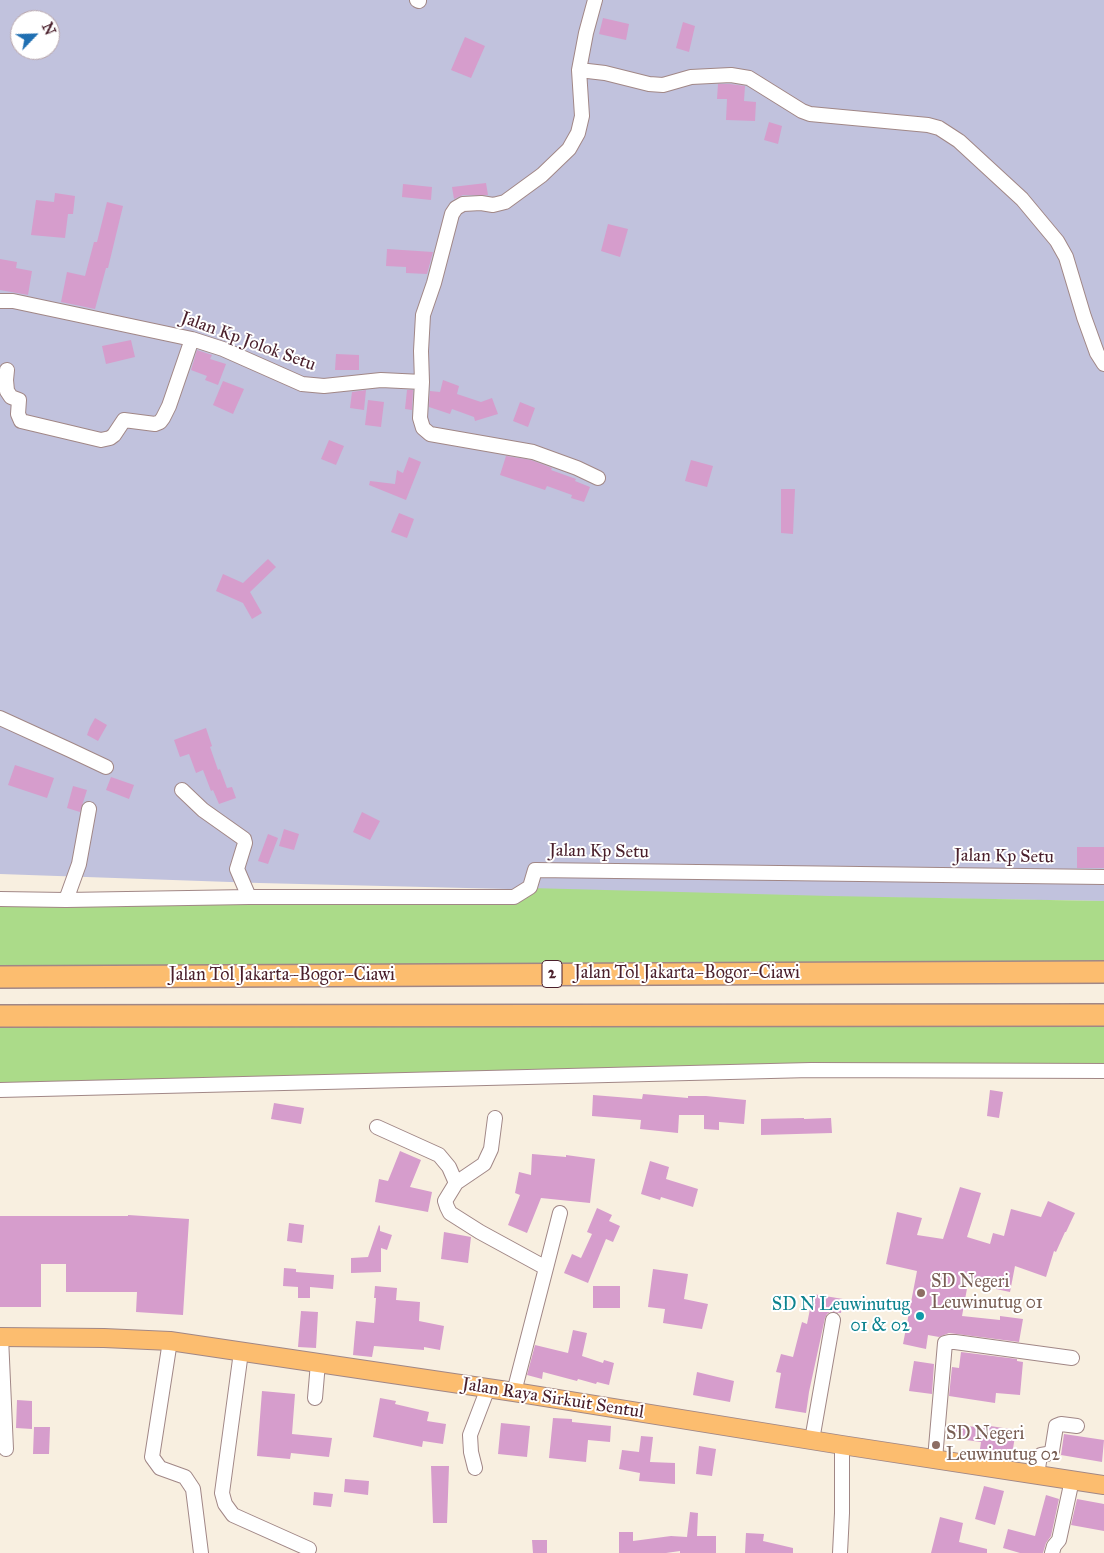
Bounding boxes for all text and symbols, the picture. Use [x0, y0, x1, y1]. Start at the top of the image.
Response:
north arrow [10, 10, 60, 60]
text: N [38, 20, 58, 38]
street label: Jalan Kp Jolok Setu [178, 308, 318, 376]
street label: Jalan Kp Setu [549, 840, 649, 864]
street label: Jalan Kp Setu [954, 845, 1054, 869]
road number: 2 [542, 961, 562, 988]
street label: Jalan Tol Jakarta–Bogor–Ciawi [574, 963, 800, 985]
street label: Jalan Tol Jakarta–Bogor–Ciawi [169, 965, 395, 987]
place label: SD Negeri Leuwinutug 01 [931, 1272, 1043, 1315]
marker: SD Negeri Leuwinutug 01 [915, 1287, 927, 1299]
place label: SD N Leuwinutug 01 & 02 [772, 1295, 910, 1338]
marker: SD N Leuwinutug 01 & 02 [914, 1310, 926, 1322]
street label: Jalan Raya Sirkuit Sentul [461, 1374, 645, 1424]
place label: SD Negeri Leuwinutug 02 [946, 1424, 1060, 1466]
marker: SD Negeri Leuwinutug 02 [930, 1439, 942, 1451]

